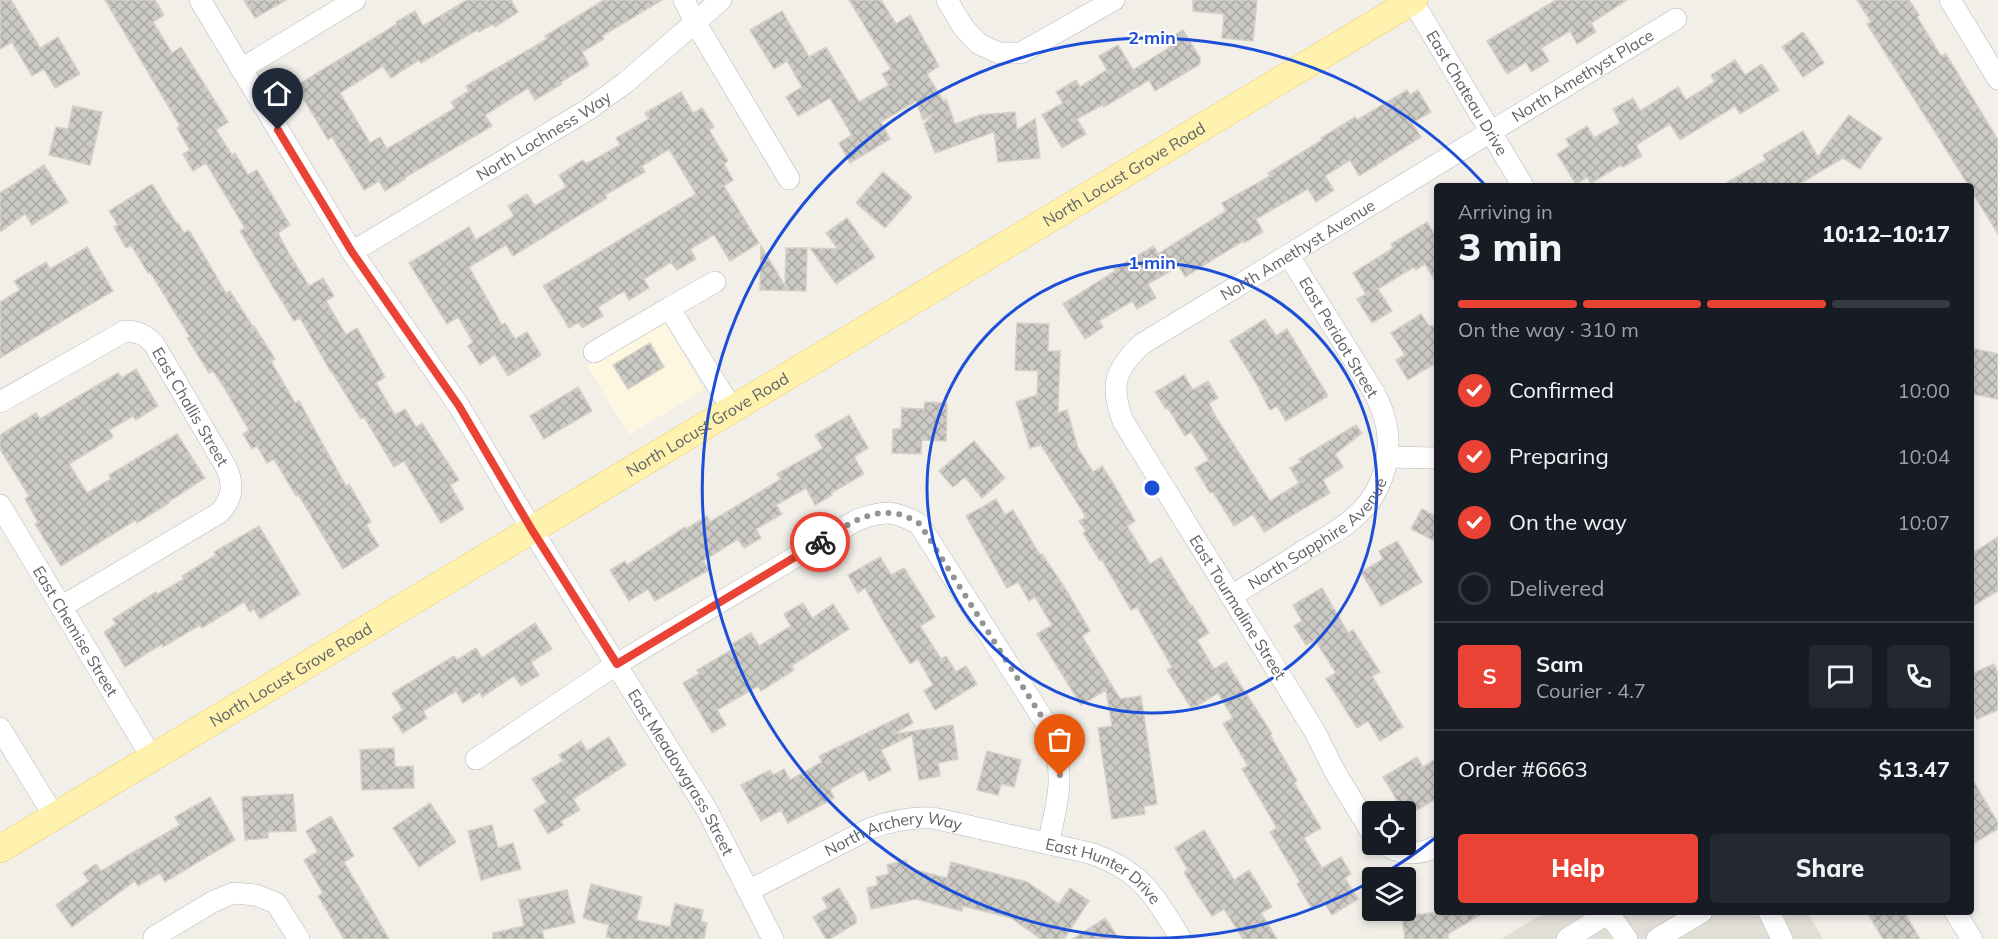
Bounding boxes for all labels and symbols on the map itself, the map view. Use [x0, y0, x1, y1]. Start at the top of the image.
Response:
street label: North Amethyst Place [1508, 25, 1657, 126]
text: 2 min [1128, 26, 1176, 49]
street label: East Chateau Drive [1422, 26, 1512, 159]
pin [252, 68, 303, 130]
street label: North Lochness Way [472, 86, 615, 185]
street label: North Locust Grove Road [1039, 118, 1209, 231]
street label: North Amethyst Avenue [1217, 195, 1379, 305]
text: 1 min [1128, 251, 1176, 274]
street label: East Peridot Street [1295, 273, 1383, 401]
street label: East Challis Street [148, 343, 233, 470]
street label: North Locust Grove Road [622, 368, 792, 481]
street label: North Sapphire Avenue [1244, 475, 1391, 593]
centre of rings [1142, 478, 1162, 498]
courier [790, 512, 850, 572]
street label: East Tourmaline Street [1185, 531, 1291, 683]
street label: East Chemise Street [29, 562, 123, 700]
street label: North Locust Grove Road [206, 618, 376, 731]
street label: East Meadowgrass Street [624, 685, 739, 859]
pin [1034, 714, 1085, 776]
street label: North Archery Way [821, 807, 965, 860]
street label: East Hunter Drive [1044, 833, 1165, 908]

